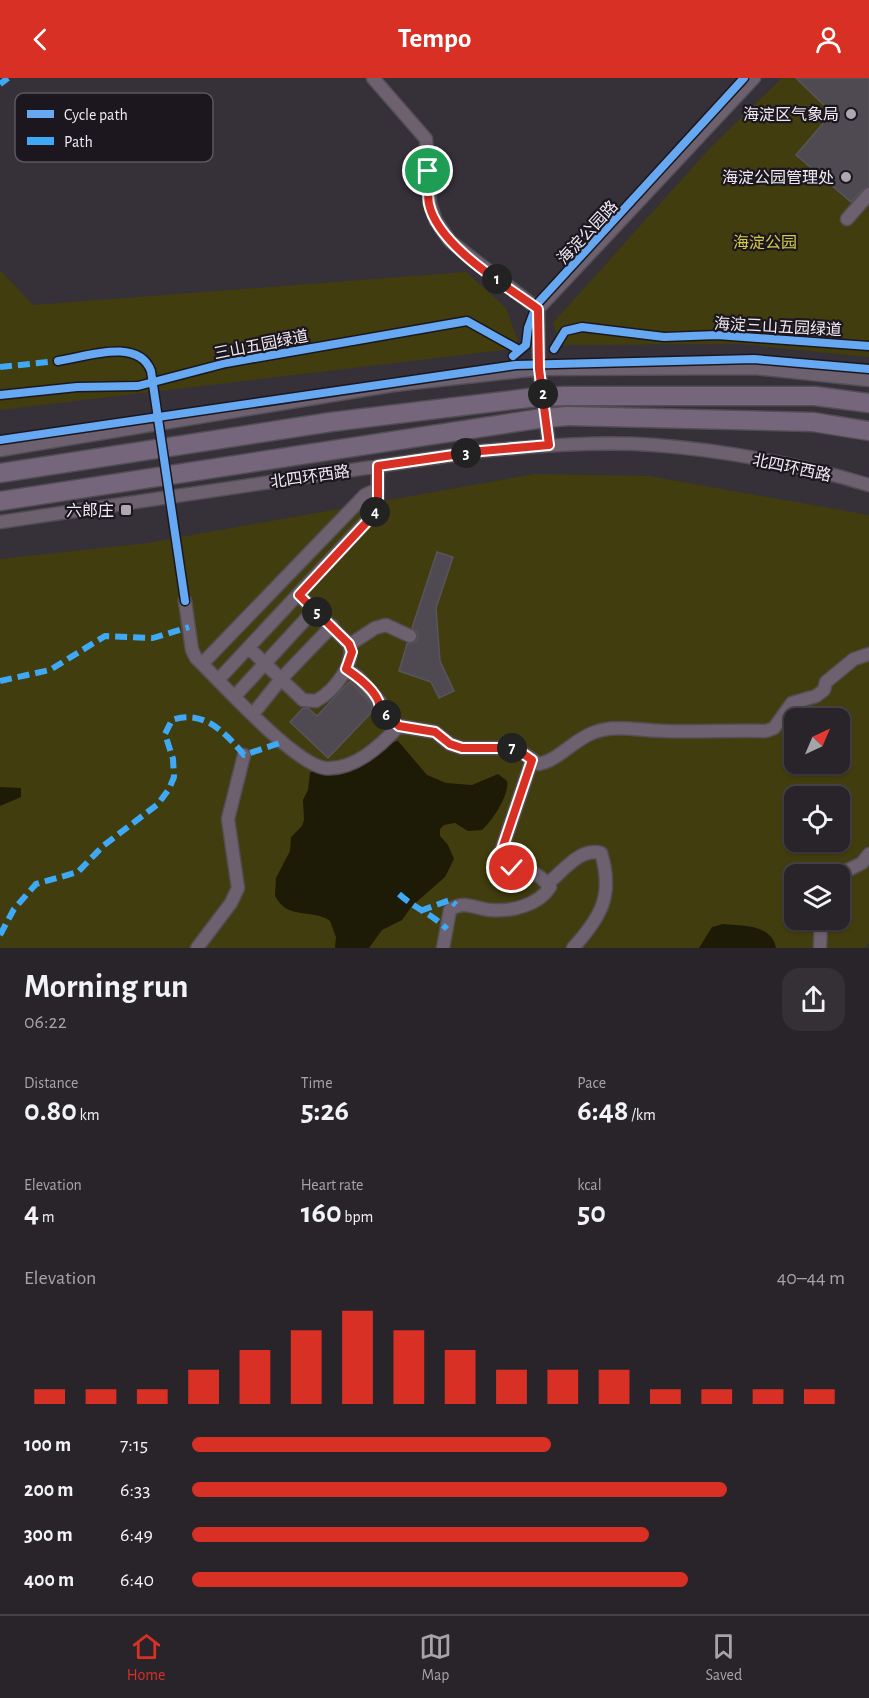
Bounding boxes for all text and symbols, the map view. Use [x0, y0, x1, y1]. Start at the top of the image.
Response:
icon: back [24, 23, 57, 56]
icon: person [812, 23, 845, 56]
text: Tempo [398, 25, 471, 52]
legend [15, 93, 213, 162]
place label: 海淀区气象局 [743, 105, 839, 123]
text: Cycle path [64, 107, 128, 124]
marker: 海淀区气象局 [844, 107, 858, 121]
text: Path [64, 134, 93, 150]
pin [402, 145, 453, 196]
icon: arrive [411, 154, 444, 187]
place label: 海淀公园管理处 [722, 169, 834, 186]
marker: 海淀公园管理处 [839, 170, 853, 184]
street label: 海淀公园路 [554, 197, 621, 267]
park label: 海淀公园 [733, 234, 797, 251]
pin: 1 [482, 264, 512, 294]
text: 1 [494, 271, 500, 287]
street label: 海淀三山五园绿道 [714, 315, 842, 338]
street label: 三山五园绿道 [212, 327, 310, 362]
pin: 2 [528, 379, 558, 409]
text: 2 [539, 386, 547, 402]
pin: 3 [451, 438, 481, 468]
text: 3 [463, 445, 469, 461]
street label: 北四环西路 [751, 451, 833, 484]
street label: 北四环西路 [269, 463, 351, 490]
pin: 4 [360, 497, 390, 527]
place label: 六郎庄 [66, 501, 114, 519]
marker: 六郎庄 [119, 503, 133, 517]
text: 4 [371, 504, 379, 520]
pin: 5 [302, 597, 332, 627]
text: 5 [314, 604, 320, 620]
pin: 6 [371, 700, 401, 730]
text: 6 [382, 707, 390, 723]
north arrow [784, 708, 850, 774]
map controls [784, 708, 850, 930]
pin: 7 [497, 733, 527, 763]
text: 7 [509, 740, 515, 756]
button: locate [784, 786, 850, 852]
pin [486, 842, 537, 893]
icon: check [495, 851, 528, 884]
button: layers [784, 864, 850, 930]
button: share [782, 968, 845, 1031]
text: Morning run [24, 971, 188, 1004]
text: 06:22 [24, 1012, 67, 1032]
text: Distance [24, 1075, 78, 1091]
text: Time [301, 1075, 333, 1091]
text: Pace [577, 1075, 606, 1091]
text: 0.80 [24, 1096, 77, 1126]
text: 5:26 [301, 1096, 349, 1126]
text: 6:48 [577, 1096, 629, 1126]
text: km [77, 1107, 100, 1123]
text: /km [629, 1107, 656, 1123]
text: Elevation [24, 1177, 82, 1193]
text: Heart rate [301, 1177, 363, 1193]
text: kcal [577, 1177, 602, 1193]
text: 4 [24, 1198, 39, 1228]
text: 160 [301, 1198, 342, 1228]
text: 50 [577, 1198, 606, 1228]
text: m [39, 1209, 55, 1225]
text: bpm [342, 1209, 373, 1225]
text: Elevation [24, 1268, 96, 1288]
text: 40–44 m [777, 1268, 845, 1288]
text: 100 m [24, 1435, 71, 1455]
text: 7:15 [120, 1435, 148, 1455]
text: 200 m [24, 1480, 73, 1500]
text: 6:33 [120, 1480, 150, 1500]
text: 300 m [24, 1525, 73, 1545]
text: 6:49 [120, 1525, 153, 1545]
text: 400 m [24, 1570, 74, 1590]
text: 6:40 [120, 1570, 154, 1590]
tab: Home [127, 1630, 165, 1685]
tab: Map [419, 1630, 452, 1685]
tab: Saved [706, 1630, 742, 1685]

